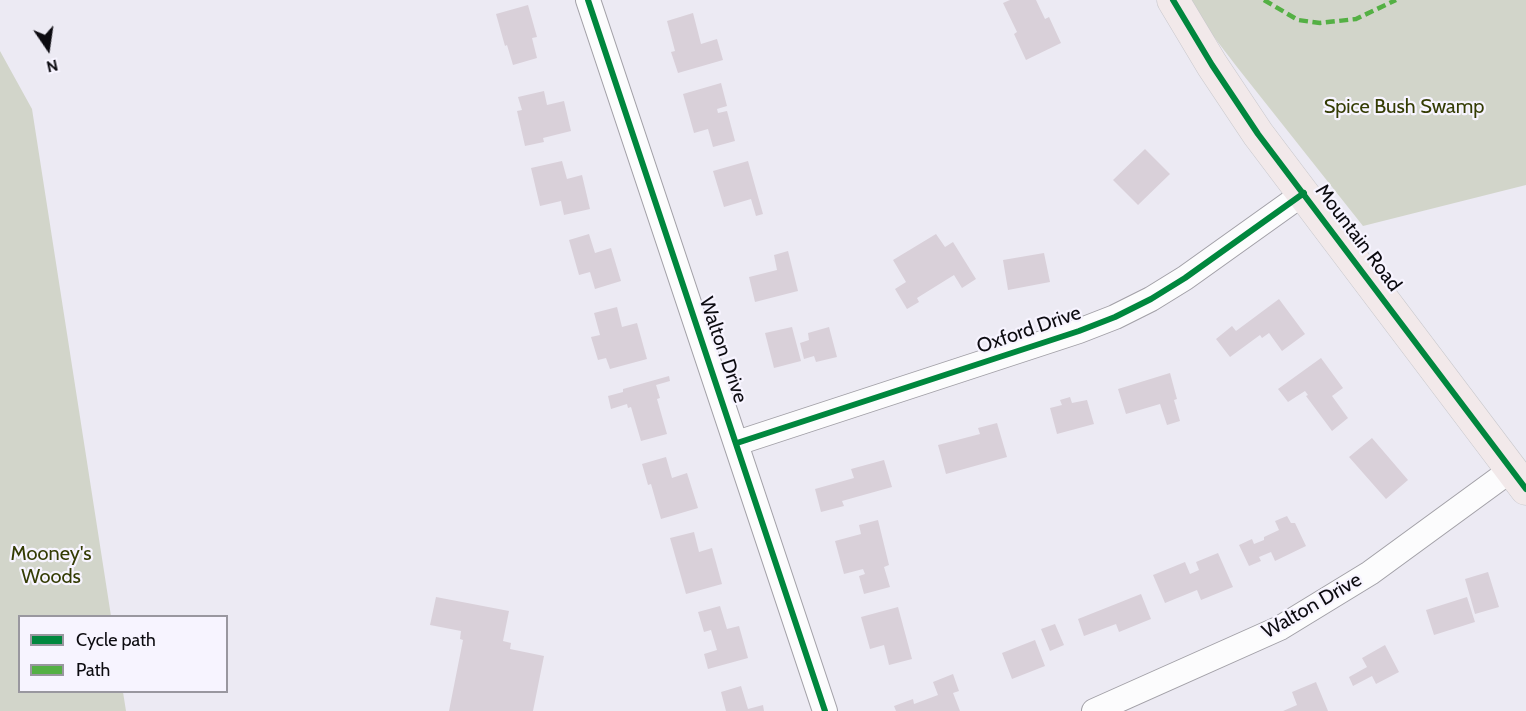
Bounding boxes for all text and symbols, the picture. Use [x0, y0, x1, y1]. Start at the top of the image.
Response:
north arrow [18, 18, 78, 78]
text: N [45, 55, 60, 77]
park label: Spice Bush Swamp [1324, 95, 1484, 119]
street label: Mountain Road [1310, 180, 1406, 296]
street label: Walton Drive [694, 294, 752, 406]
street label: Oxford Drive [974, 301, 1084, 359]
park label: Mooney's Woods [11, 542, 91, 589]
street label: Walton Drive [1258, 568, 1366, 644]
legend [18, 615, 228, 693]
text: Cycle path [76, 629, 156, 651]
text: Path [76, 659, 110, 681]

